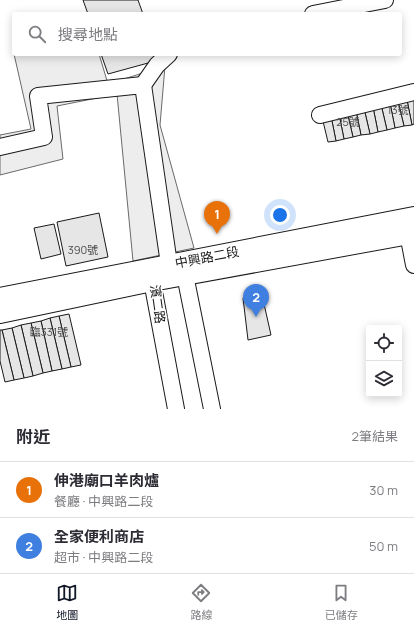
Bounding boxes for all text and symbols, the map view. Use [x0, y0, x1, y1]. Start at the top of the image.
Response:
search box [12, 12, 402, 56]
icon: search [26, 23, 48, 45]
text: 搜尋地點 [58, 24, 118, 45]
house number: 13號 [387, 102, 409, 117]
house number: 25號 [336, 114, 360, 129]
pin: 1 [204, 201, 230, 234]
your location [270, 205, 290, 225]
house number: 390號 [68, 242, 98, 257]
street label: 中興路二段 [173, 242, 241, 272]
street label: 濱二路 [146, 283, 170, 325]
pin: 2 [243, 284, 269, 317]
house number: 臨331號 [30, 324, 68, 339]
map controls [366, 325, 402, 397]
button: locate [366, 325, 402, 361]
button: layers [366, 361, 402, 397]
text: 附近 [16, 425, 50, 448]
text: 2筆結果 [352, 427, 398, 445]
text: 伸港廟口羊肉爐 [54, 470, 159, 491]
text: 1 [26, 481, 32, 499]
text: 30 m [369, 481, 398, 499]
text: 餐廳 · 中興路二段 [54, 492, 153, 510]
text: 全家便利商店 [54, 526, 144, 547]
text: 2 [25, 537, 33, 555]
text: 50 m [369, 537, 398, 555]
text: 超市 · 中興路二段 [54, 548, 153, 566]
tab: 地圖 [56, 582, 78, 622]
tab: 路線 [190, 582, 212, 622]
tab: 已儲存 [325, 582, 358, 622]

